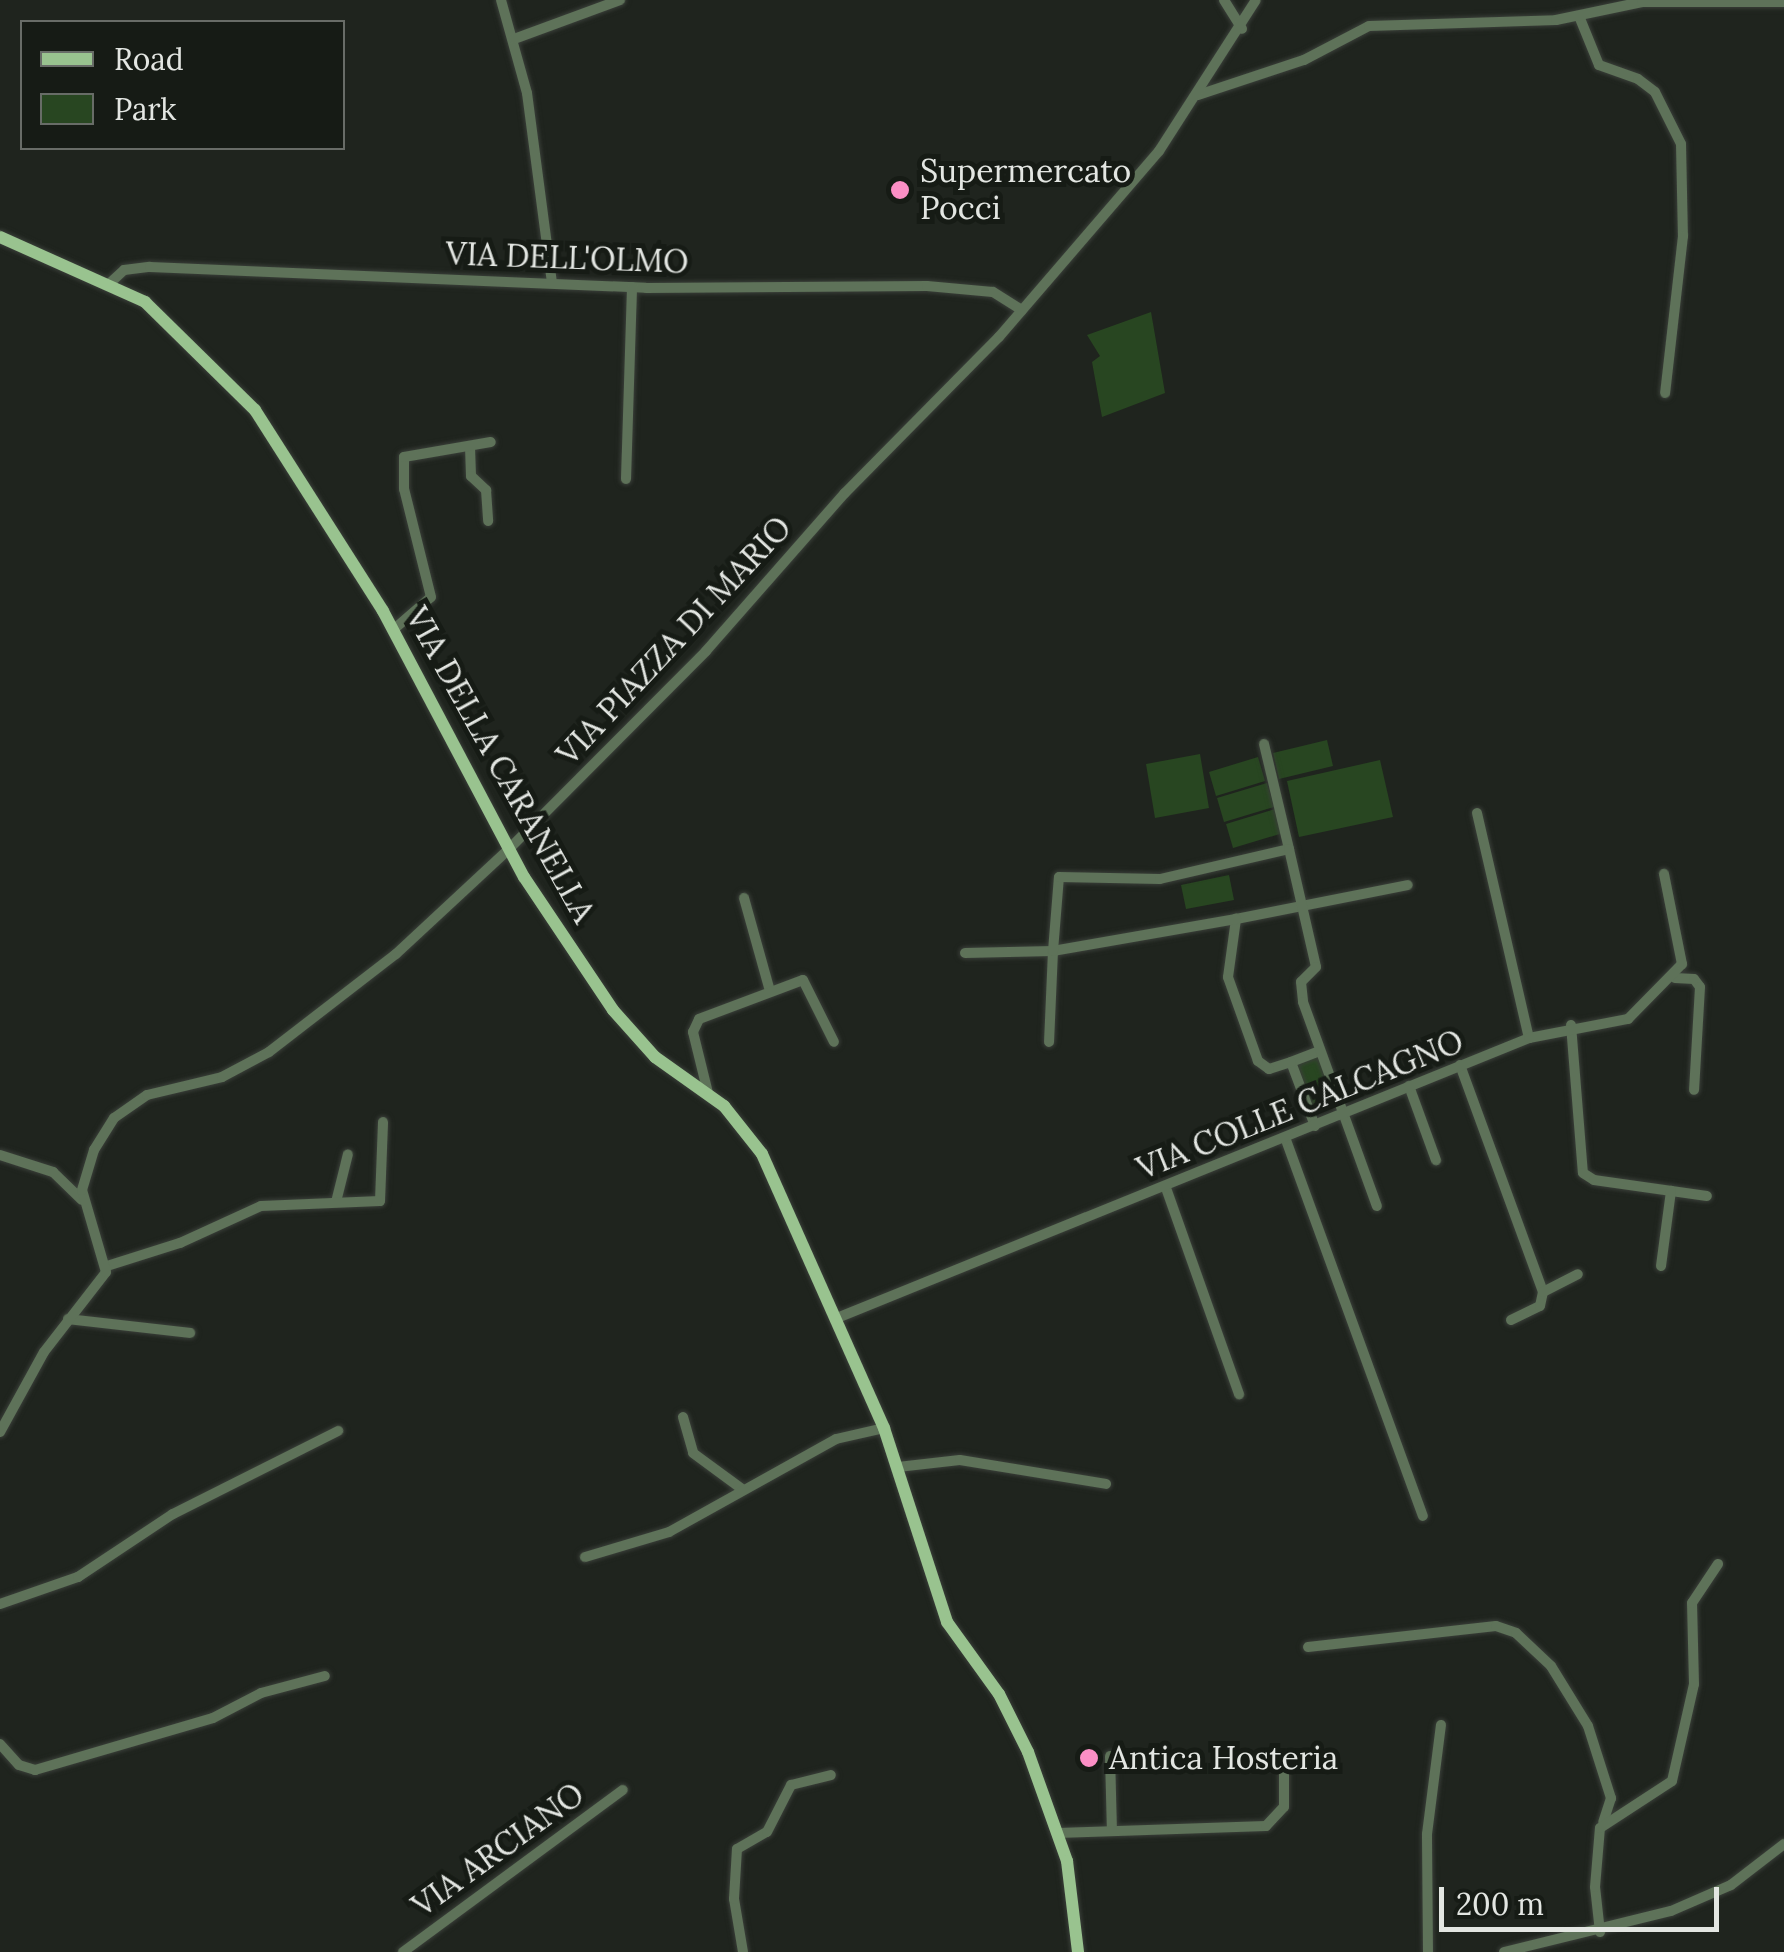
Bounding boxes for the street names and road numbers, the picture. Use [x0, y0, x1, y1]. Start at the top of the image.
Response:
street label: VIA DELL'OLMO [445, 235, 689, 281]
street label: VIA PIAZZA DI MARIO [549, 509, 799, 773]
street label: VIA DELLA CARANELLA [397, 600, 603, 930]
street label: VIA COLLE CALCAGNO [1131, 1022, 1469, 1188]
street label: VIA ARCIANO [405, 1775, 591, 1925]

